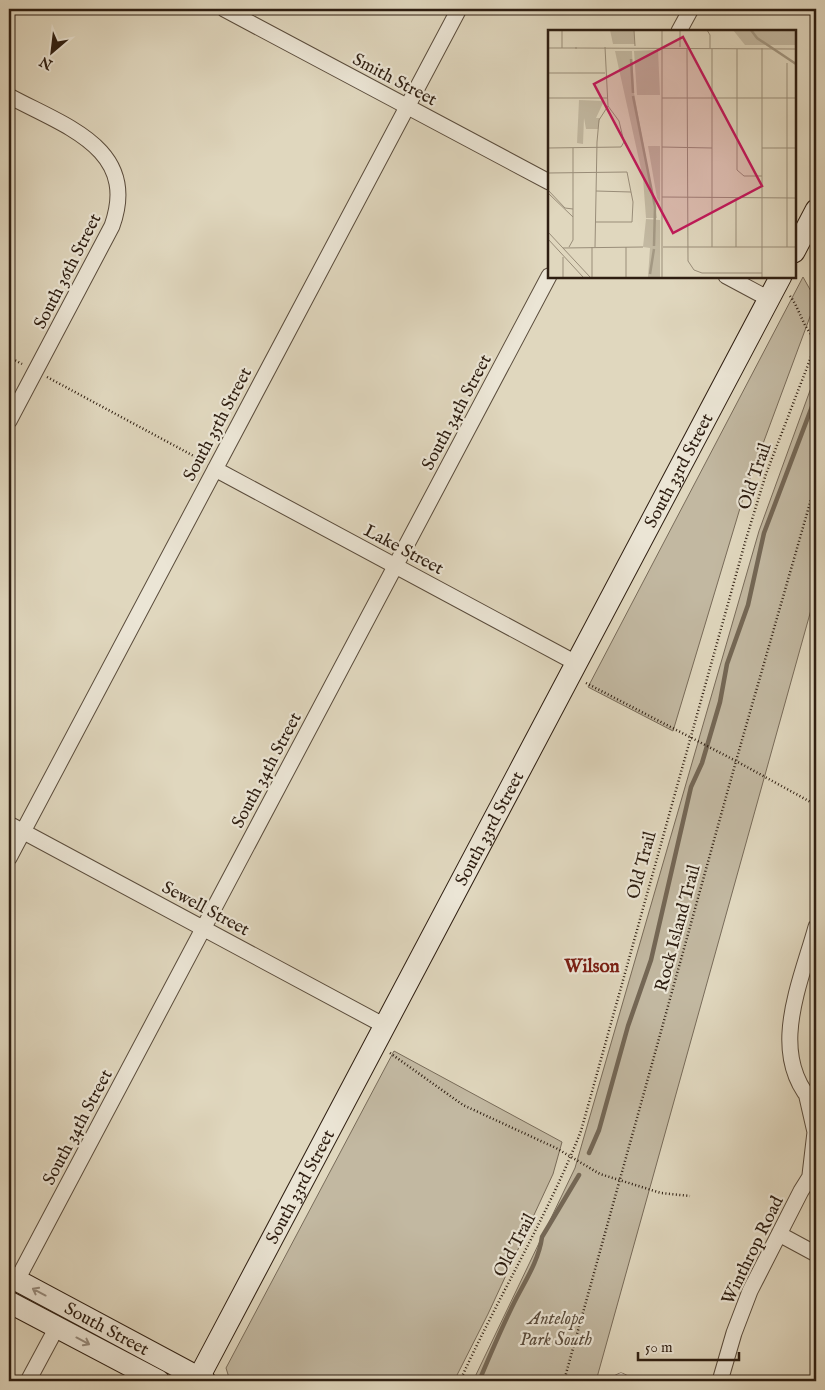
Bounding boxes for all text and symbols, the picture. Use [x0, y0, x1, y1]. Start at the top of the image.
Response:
north arrow [28, 28, 78, 78]
inset map [548, 30, 795, 278]
street label: Smith Street [348, 49, 440, 112]
text: N [37, 52, 57, 74]
street label: South 36th Street [29, 210, 107, 333]
street label: South 34th Street [417, 351, 497, 475]
street label: South 35th Street [179, 364, 258, 486]
street label: South 33rd Street [640, 410, 719, 532]
street label: Old Trail [733, 440, 778, 513]
street label: Lake Street [359, 520, 447, 581]
street label: South 34th Street [227, 709, 307, 833]
street label: South 33rd Street [451, 768, 530, 890]
street label: Old Trail [622, 829, 663, 902]
street label: Rock Island Trail [650, 862, 706, 994]
street label: Sewell Street [158, 877, 253, 942]
district label: Wilson [563, 955, 620, 979]
street label: South 34th Street [38, 1066, 118, 1190]
street label: South 33rd Street [261, 1126, 341, 1248]
street label: Winthrop Road [717, 1192, 790, 1309]
street label: Old Trail [489, 1210, 542, 1282]
one-way arrow [31, 1287, 46, 1297]
street label: South Street [60, 1298, 152, 1362]
park label: Antelope Park South [520, 1308, 593, 1352]
scale bar [638, 1330, 739, 1362]
one-way arrow [75, 1337, 90, 1346]
text: 50 m [645, 1338, 673, 1357]

